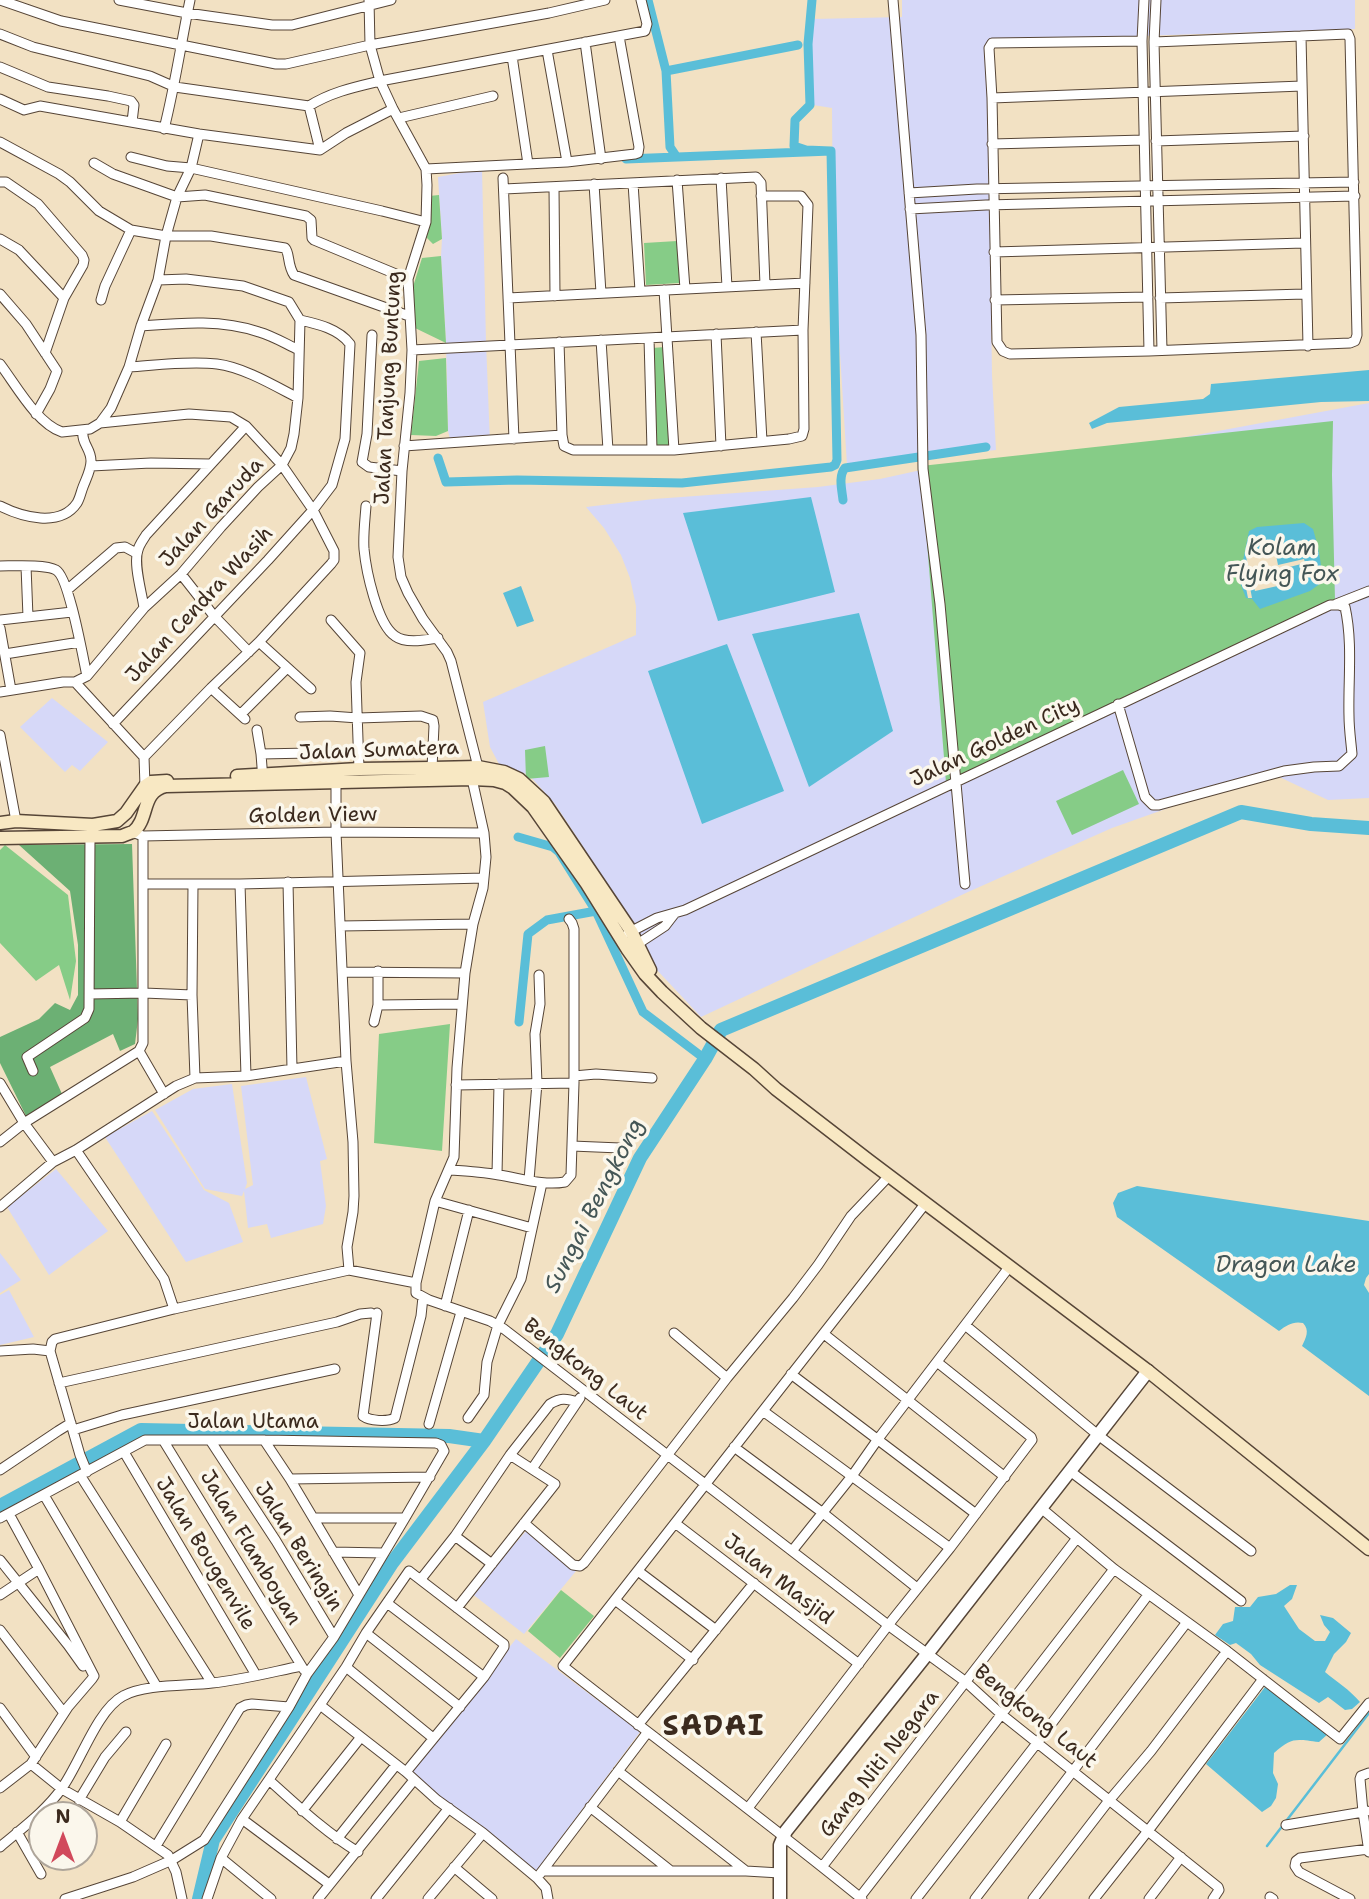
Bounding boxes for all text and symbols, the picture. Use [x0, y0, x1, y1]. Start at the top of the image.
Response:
street label: Jalan Tanjung Buntung [370, 270, 408, 506]
street label: Jalan Garuda [155, 453, 269, 573]
street label: Jalan Cendra Wasih [121, 522, 279, 688]
water label: Kolam Flying Fox [1225, 535, 1339, 589]
street label: Jalan Golden City [907, 693, 1083, 793]
street label: Jalan Sumatera [298, 736, 460, 766]
street label: Golden View [248, 802, 378, 830]
water label: Sungai Bengkong [539, 1114, 651, 1298]
water label: Dragon Lake [1216, 1252, 1356, 1280]
street label: Bengkong Laut [518, 1314, 652, 1426]
street label: Jalan Utama [187, 1410, 319, 1436]
street label: Jalan Flamboyan [194, 1466, 306, 1630]
street label: Jalan Bougenvile [149, 1473, 261, 1635]
street label: Jalan Beringin [248, 1478, 348, 1616]
street label: Jalan Masjid [718, 1529, 838, 1631]
street label: Bengkong Laut [968, 1660, 1102, 1774]
street label: Gang Niti Negara [815, 1685, 945, 1843]
district label: SADAI [663, 1711, 765, 1745]
north arrow [28, 1801, 98, 1871]
text: N [55, 1804, 71, 1829]

